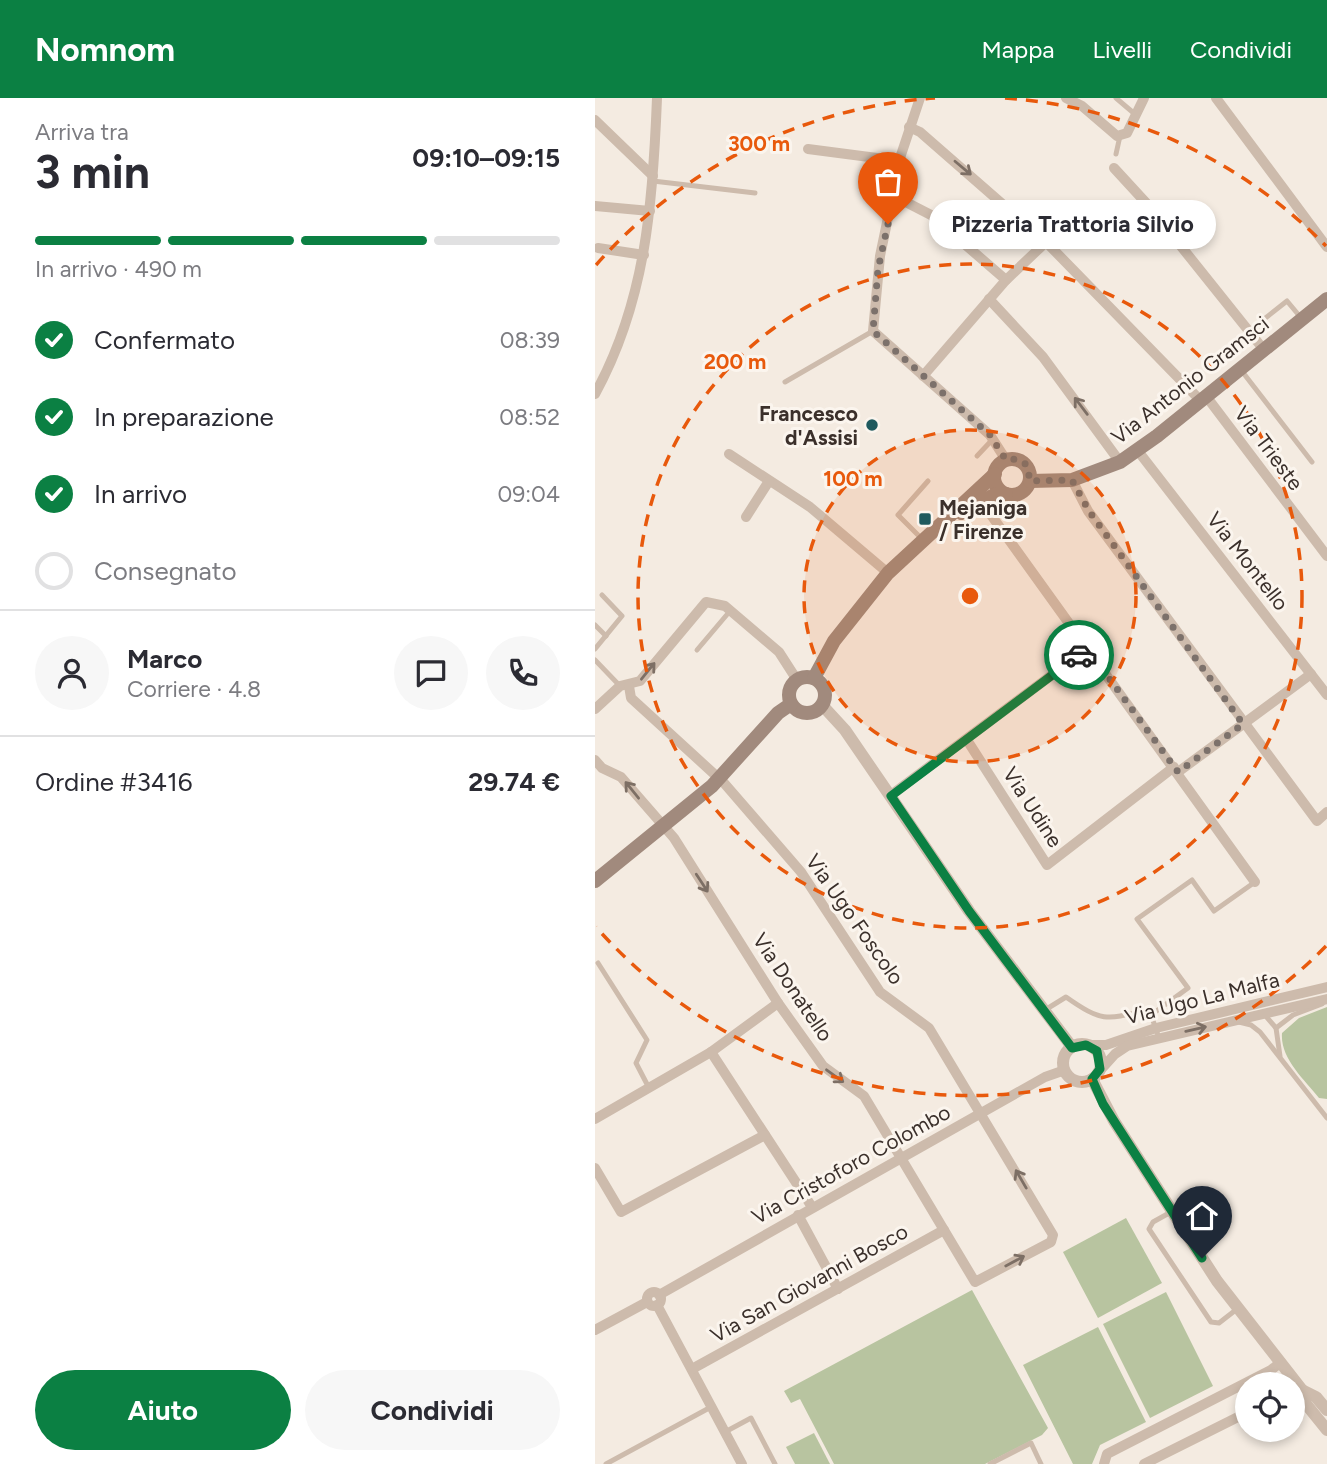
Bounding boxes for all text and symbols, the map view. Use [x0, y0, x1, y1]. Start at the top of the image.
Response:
text: Nomnom [35, 30, 175, 69]
text: Mappa [981, 35, 1055, 64]
text: Livelli [1093, 35, 1152, 64]
text: Condividi [1190, 35, 1292, 64]
text: Arriva tra [35, 118, 129, 146]
text: 300 m [728, 131, 790, 156]
text: 09:10–09:15 [412, 142, 560, 174]
text: 3 min [35, 144, 150, 200]
pin [858, 152, 918, 224]
one-way arrow [953, 160, 971, 176]
icon: bag [869, 163, 907, 201]
callout: Pizzeria Trattoria Silvio [930, 200, 1217, 248]
text: Pizzeria Trattoria Silvio [951, 210, 1194, 238]
text: In arrivo · 490 m [35, 255, 202, 283]
street label: Via Antonio Gramsci [1106, 311, 1274, 449]
icon: check [35, 321, 73, 359]
text: Confermato [94, 324, 235, 356]
text: 08:39 [500, 326, 560, 354]
text: 200 m [704, 349, 766, 374]
icon: check [35, 398, 73, 436]
one-way arrow [1073, 398, 1088, 416]
text: In preparazione [94, 401, 274, 433]
place label: Francesco d'Assisi [759, 401, 858, 450]
street label: Via Trieste [1229, 401, 1309, 495]
text: 08:52 [499, 403, 560, 431]
marker: Francesco d'Assisi [864, 417, 880, 433]
text: 100 m [823, 466, 883, 491]
icon: check [35, 475, 73, 513]
text: In arrivo [94, 478, 187, 510]
text: 09:04 [497, 480, 560, 508]
place label: Mejaniga / Firenze [939, 495, 1027, 544]
street label: Via Montello [1202, 507, 1294, 615]
marker: Mejaniga / Firenze [917, 511, 933, 527]
text: Consegnato [94, 555, 237, 587]
centre of rings [958, 584, 982, 608]
courier [1044, 620, 1114, 690]
button: person [35, 636, 109, 710]
button: chat [394, 636, 468, 710]
button: phone [486, 636, 560, 710]
icon: car [1060, 636, 1098, 674]
text: Marco [127, 643, 202, 675]
one-way arrow [640, 663, 656, 681]
text: Corriere · 4.8 [127, 675, 261, 703]
street label: Via Udine [998, 762, 1068, 852]
text: Ordine #3416 [35, 766, 192, 798]
text: 29.74 € [468, 766, 560, 798]
one-way arrow [624, 782, 639, 800]
street label: Via Ugo Foscolo [801, 849, 909, 989]
one-way arrow [696, 872, 710, 892]
street label: Via Donatello [748, 928, 838, 1046]
street label: Via Ugo La Malfa [1122, 967, 1282, 1029]
one-way arrow [1184, 1022, 1207, 1036]
one-way arrow [825, 1068, 843, 1083]
street label: Via Cristoforo Colombo [747, 1099, 955, 1229]
one-way arrow [1014, 1170, 1028, 1190]
pin [1172, 1186, 1232, 1258]
icon: home [1183, 1197, 1221, 1235]
street label: Via San Giovanni Bosco [706, 1218, 912, 1348]
one-way arrow [1004, 1254, 1025, 1267]
button: Aiuto [35, 1370, 291, 1450]
button: Condividi [305, 1370, 560, 1450]
map controls [1235, 1372, 1305, 1442]
button: locate [1235, 1372, 1305, 1442]

